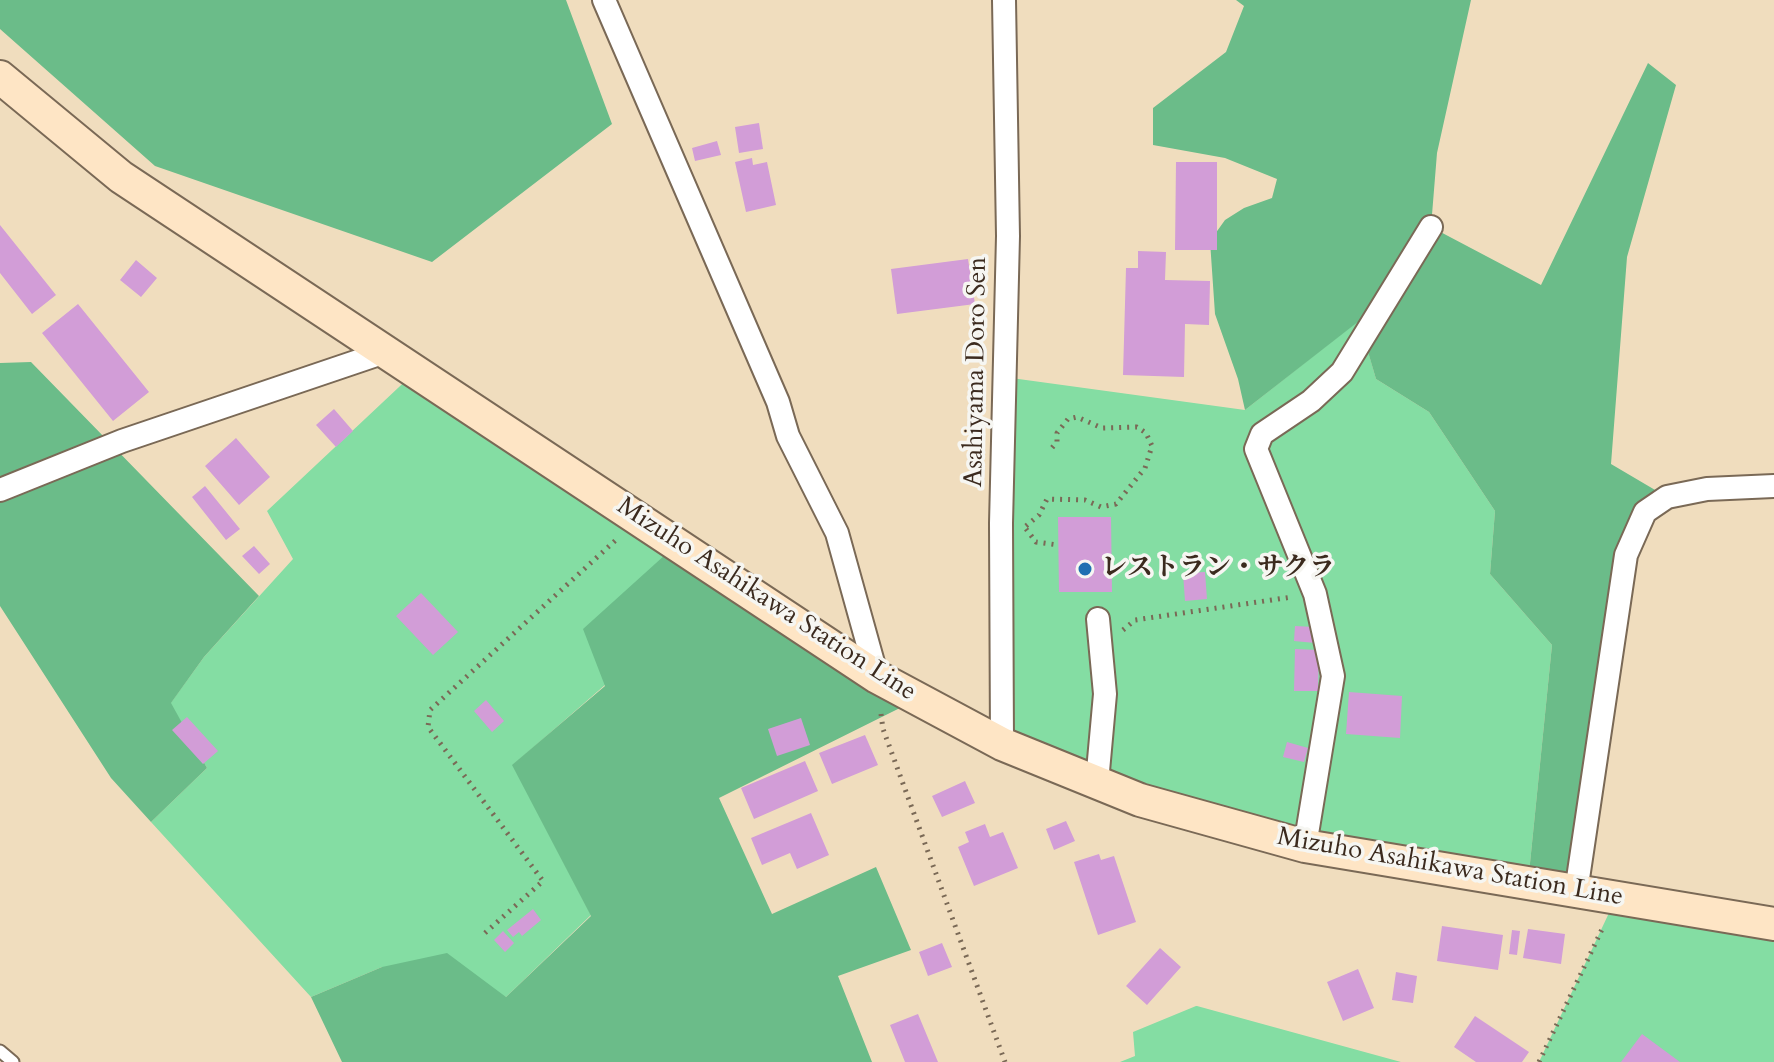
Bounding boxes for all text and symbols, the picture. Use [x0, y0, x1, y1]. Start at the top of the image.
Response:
street label: Asahiyama Doro Sen [959, 256, 995, 488]
street label: Mizuho Asahikawa Station Line [610, 491, 922, 709]
place label: レストラン・サクラ [1101, 553, 1335, 585]
marker: レストラン・サクラ [1076, 560, 1094, 578]
street label: Mizuho Asahikawa Station Line [1275, 822, 1625, 914]

